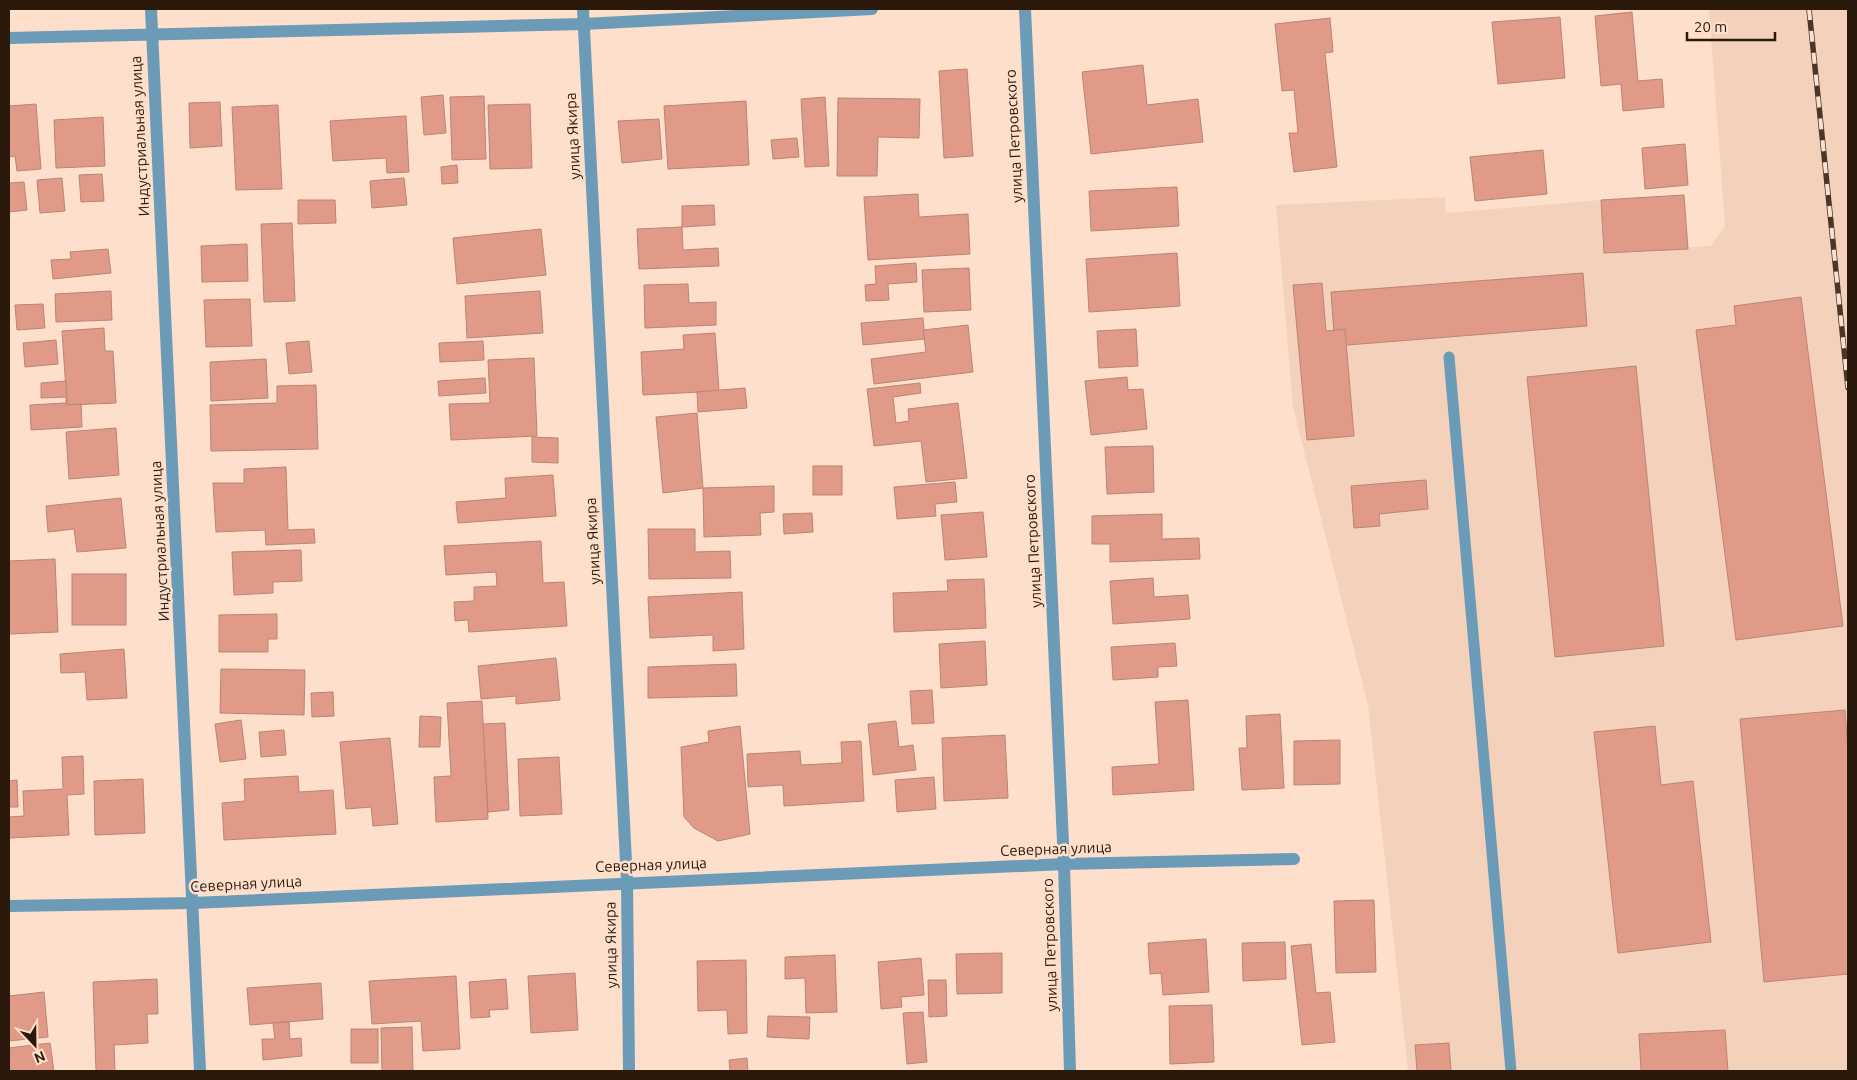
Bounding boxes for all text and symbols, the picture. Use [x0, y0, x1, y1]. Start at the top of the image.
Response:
scale bar [1687, 10, 1774, 42]
text: 20 m [1694, 18, 1727, 35]
street label: Индустриальная улица [127, 55, 152, 217]
street label: улица Петровского [1002, 69, 1025, 203]
street label: улица Якира [562, 92, 583, 180]
street label: Индустриальная улица [147, 460, 172, 622]
street label: улица Петровского [1021, 474, 1044, 608]
street label: улица Якира [582, 497, 603, 585]
street label: Северная улица [1000, 838, 1112, 859]
street label: Северная улица [595, 854, 707, 875]
street label: Северная улица [190, 872, 302, 895]
street label: улица Петровского [1039, 878, 1060, 1012]
street label: улица Якира [601, 901, 620, 989]
north arrow [10, 1020, 60, 1070]
text: N [32, 1048, 48, 1066]

